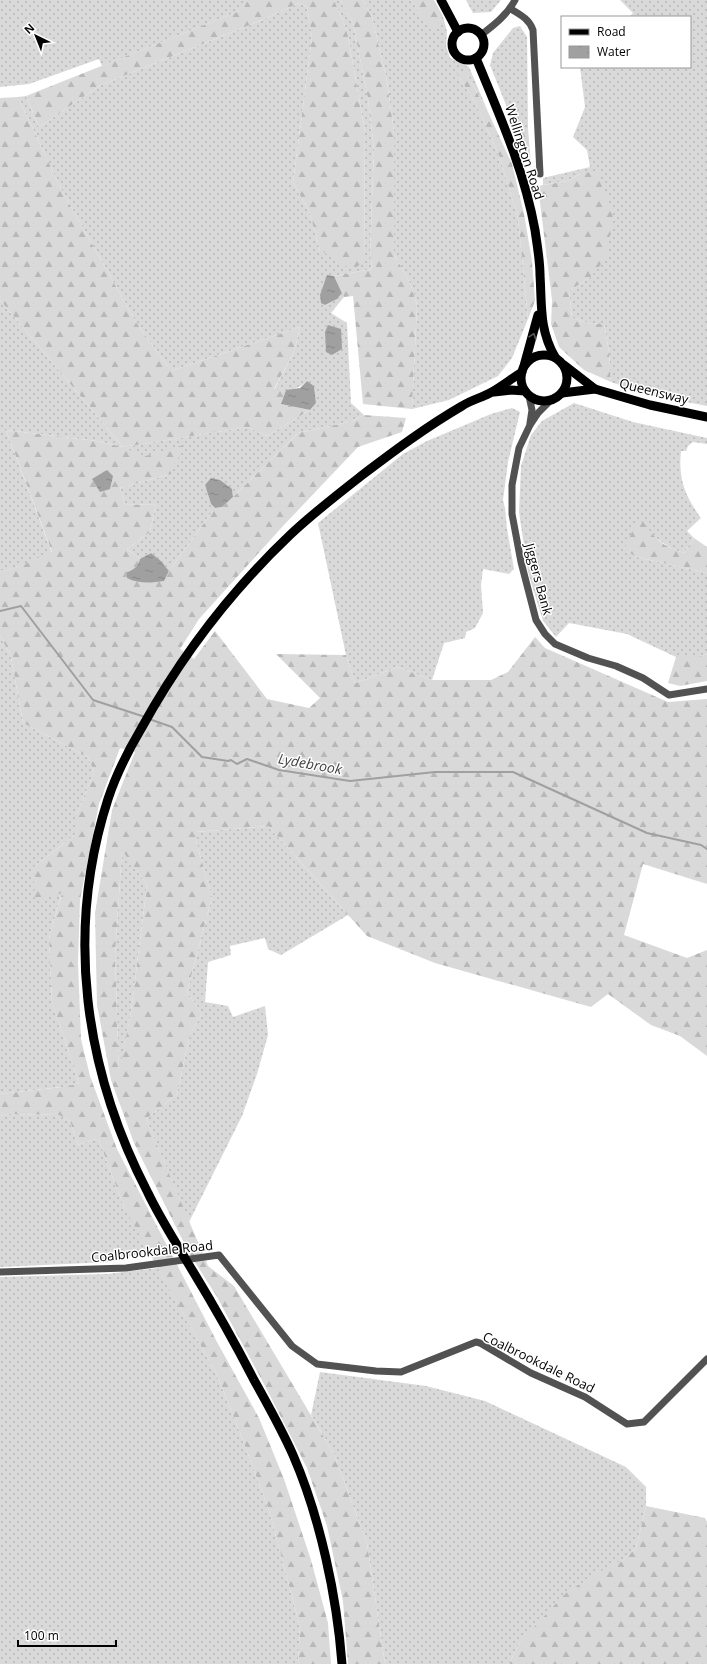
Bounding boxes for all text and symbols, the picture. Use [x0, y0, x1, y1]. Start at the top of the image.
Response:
north arrow [16, 16, 56, 56]
legend [561, 16, 691, 68]
text: N [20, 20, 37, 37]
text: Road [597, 23, 626, 40]
text: Water [597, 43, 631, 60]
street label: Wellington Road [501, 102, 549, 202]
one-way arrow [528, 332, 537, 339]
street label: Queensway [618, 374, 691, 408]
street label: Jiggers Bank [520, 539, 557, 617]
water label: Lydebrook [277, 749, 345, 779]
street label: Coalbrookdale Road [90, 1236, 214, 1266]
street label: Coalbrookdale Road [480, 1327, 598, 1397]
scale bar [18, 1622, 116, 1648]
text: 100 m [24, 1627, 59, 1644]

